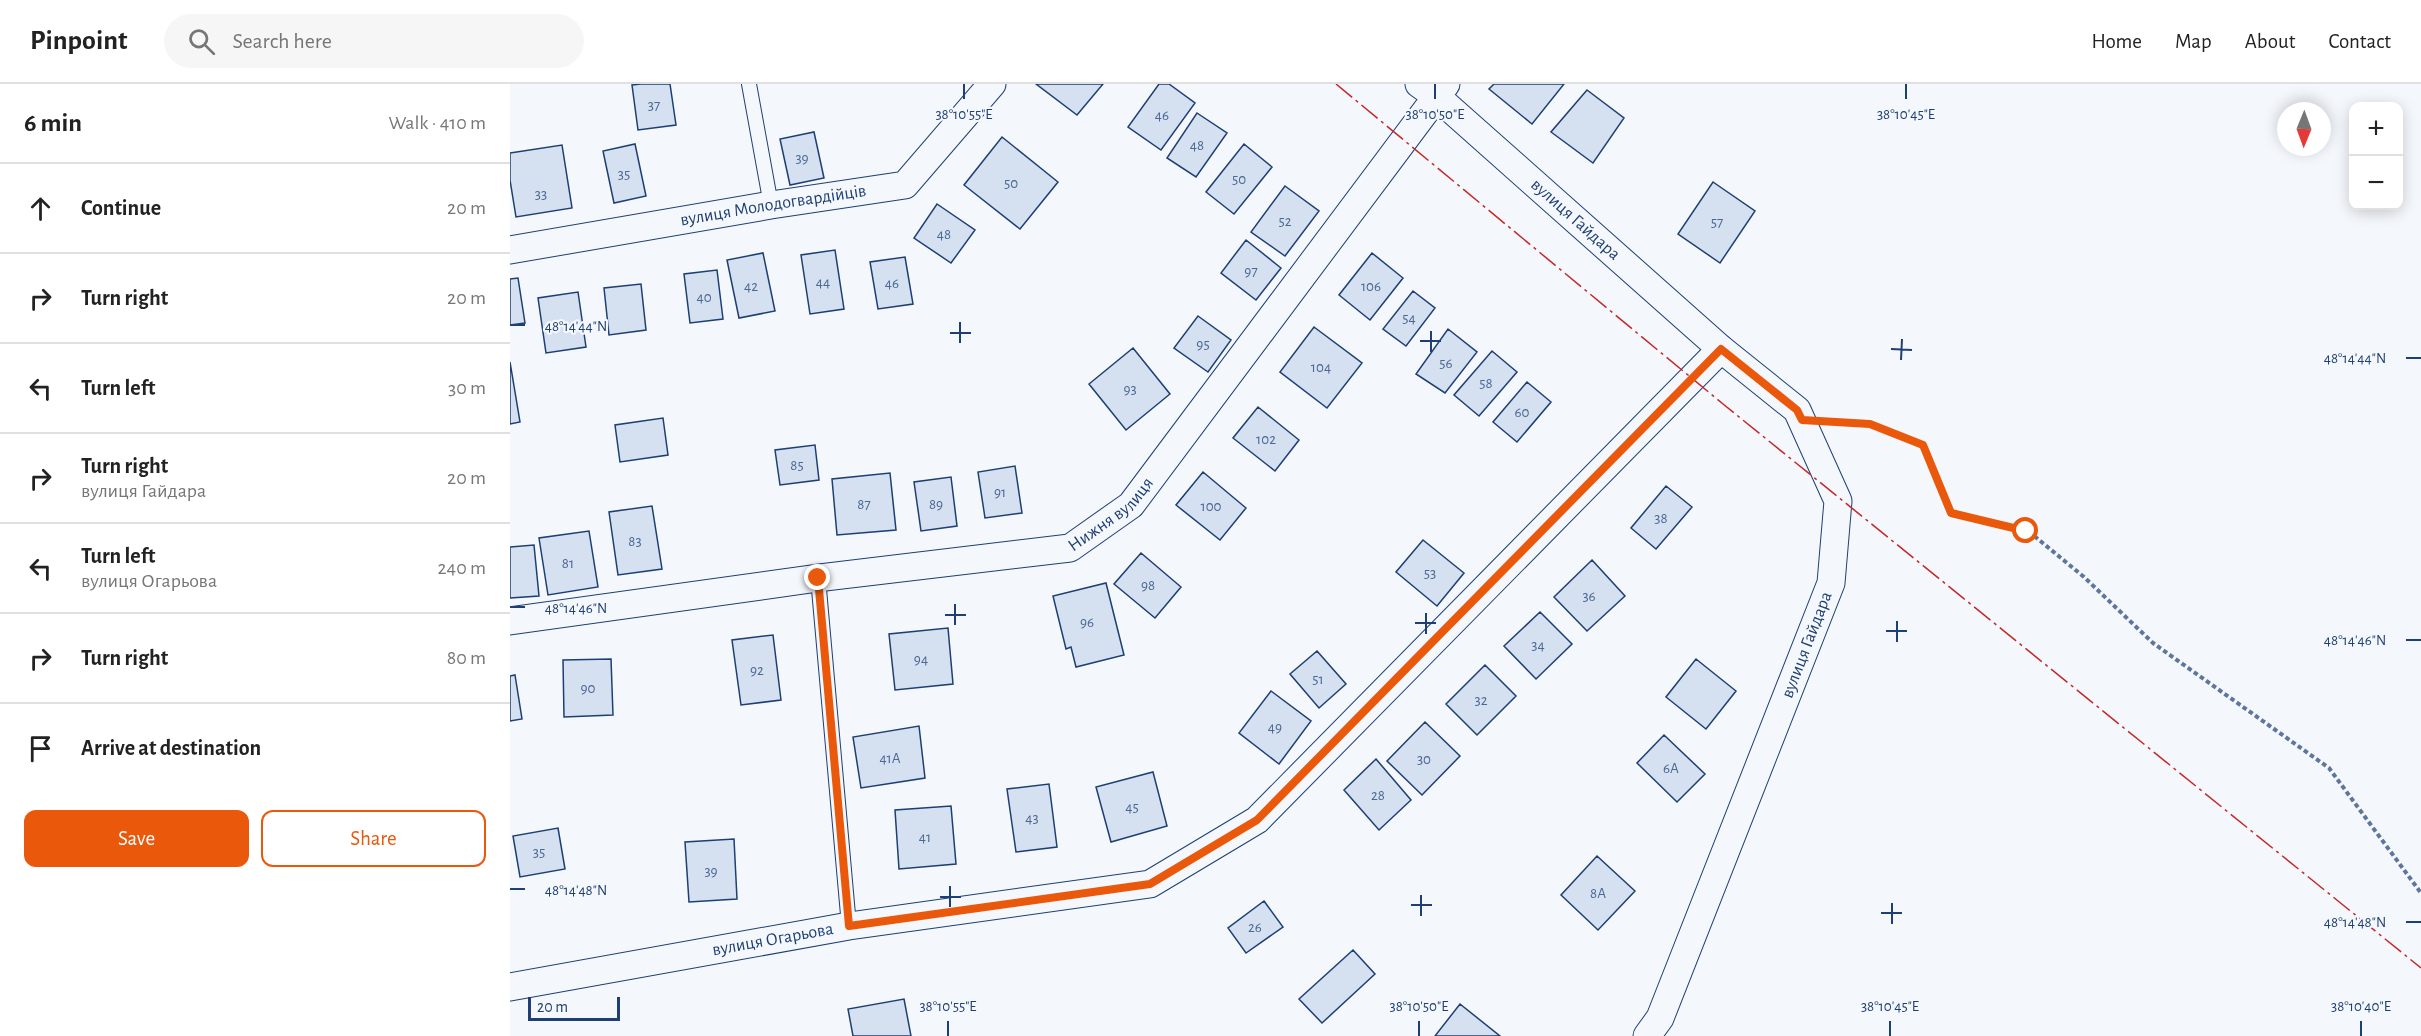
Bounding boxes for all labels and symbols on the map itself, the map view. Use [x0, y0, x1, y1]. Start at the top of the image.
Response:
house number: 37 [648, 98, 660, 113]
north arrow [2277, 102, 2331, 156]
text: 38°10'55"E [935, 107, 993, 122]
text: 38°10'50"E [1406, 107, 1464, 122]
text: 38°10'45"E [1877, 107, 1935, 122]
house number: 46 [1155, 108, 1169, 123]
house number: 48 [1190, 138, 1204, 153]
house number: 39 [795, 151, 809, 166]
house number: 35 [618, 167, 630, 182]
house number: 50 [1232, 172, 1246, 187]
street label: вулиця Гайдара [1527, 175, 1623, 264]
house number: 50 [1004, 176, 1018, 191]
street label: вулиця Молодогвардійців [679, 182, 867, 229]
house number: 33 [535, 187, 547, 202]
house number: 52 [1278, 214, 1292, 229]
house number: 57 [1711, 215, 1723, 230]
house number: 48 [937, 227, 951, 242]
house number: 97 [1244, 264, 1258, 279]
house number: 44 [816, 275, 830, 290]
house number: 46 [885, 276, 899, 291]
house number: 42 [744, 279, 758, 294]
house number: 106 [1361, 279, 1381, 294]
house number: 40 [696, 290, 712, 305]
house number: 54 [1402, 311, 1416, 326]
text: 48°14'44"N [545, 319, 607, 334]
house number: 95 [1196, 337, 1210, 352]
text: 48°14'44"N [2324, 351, 2386, 366]
house number: 56 [1439, 356, 1453, 371]
house number: 104 [1311, 360, 1331, 375]
house number: 58 [1479, 376, 1493, 391]
house number: 93 [1123, 382, 1137, 397]
house number: 60 [1515, 405, 1530, 420]
house number: 102 [1256, 432, 1276, 447]
house number: 85 [790, 458, 804, 473]
street label: Нижня вулиця [1065, 474, 1157, 555]
house number: 91 [994, 485, 1006, 500]
house number: 87 [857, 497, 871, 512]
house number: 89 [929, 497, 943, 512]
house number: 100 [1200, 499, 1222, 514]
house number: 38 [1654, 511, 1668, 526]
route start [2012, 517, 2038, 543]
house number: 83 [628, 534, 642, 549]
house number: 81 [562, 556, 574, 571]
route end [804, 564, 830, 590]
house number: 53 [1424, 566, 1436, 581]
house number: 98 [1141, 578, 1155, 593]
house number: 36 [1582, 589, 1596, 604]
street label: вулиця Гайдара [1778, 589, 1836, 701]
text: 48°14'46"N [545, 601, 607, 616]
house number: 96 [1080, 615, 1094, 630]
text: 48°14'46"N [2324, 633, 2386, 648]
house number: 34 [1531, 638, 1545, 653]
house number: 94 [914, 652, 928, 667]
house number: 92 [750, 663, 764, 678]
house number: 51 [1312, 672, 1324, 687]
house number: 90 [581, 681, 596, 696]
house number: 32 [1474, 693, 1488, 708]
house number: 49 [1268, 720, 1282, 735]
house number: 41А [879, 751, 901, 766]
house number: 30 [1417, 752, 1431, 767]
house number: 6А [1663, 761, 1679, 776]
house number: 28 [1371, 788, 1385, 803]
house number: 45 [1125, 800, 1139, 815]
house number: 43 [1025, 811, 1039, 826]
house number: 41 [919, 830, 931, 845]
house number: 35 [533, 845, 545, 860]
house number: 39 [704, 864, 718, 879]
text: 48°14'48"N [545, 883, 607, 898]
house number: 8А [1590, 886, 1606, 901]
text: 48°14'48"N [2324, 915, 2386, 930]
street label: вулиця Огарьова [711, 920, 835, 959]
house number: 26 [1248, 920, 1262, 935]
scale bar [528, 994, 620, 1022]
text: 38°10'55"E [919, 999, 977, 1014]
text: 38°10'50"E [1390, 999, 1448, 1014]
text: 38°10'45"E [1861, 999, 1919, 1014]
text: 38°10'40"E [2331, 999, 2391, 1014]

